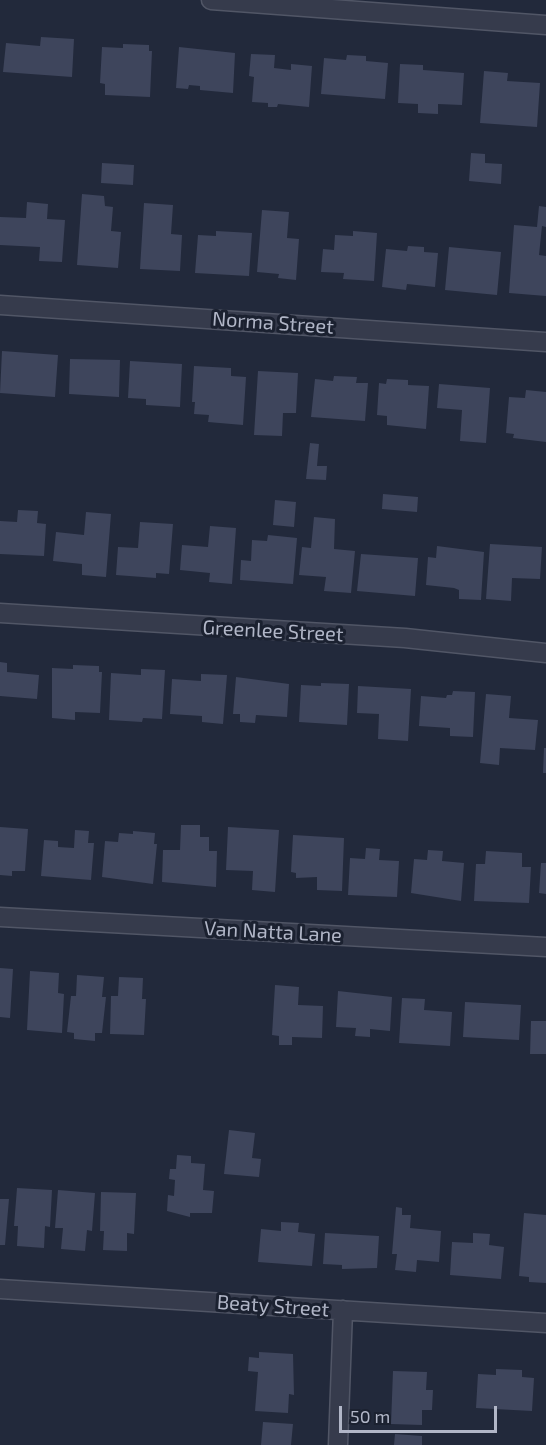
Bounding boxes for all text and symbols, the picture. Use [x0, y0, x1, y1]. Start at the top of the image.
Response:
street label: Norma Street [211, 307, 335, 339]
street label: Greenlee Street [202, 615, 344, 647]
street label: Van Natta Lane [203, 916, 343, 948]
street label: Beaty Street [216, 1290, 330, 1322]
scale bar [342, 1394, 500, 1432]
text: 50 m [350, 1405, 390, 1427]

